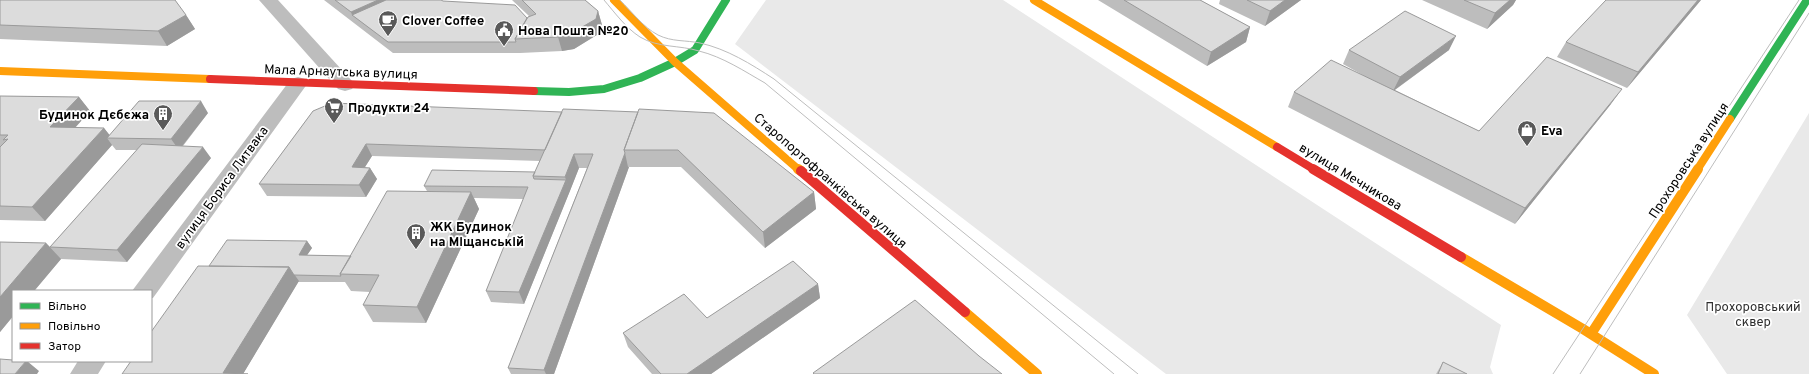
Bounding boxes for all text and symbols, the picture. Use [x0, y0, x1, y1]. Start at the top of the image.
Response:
cafe icon: Clover Coffee [377, 9, 399, 37]
place label: Clover Coffee [402, 14, 484, 30]
public building icon: Нова Пошта №20 [493, 19, 515, 47]
place label: Нова Пошта №20 [518, 24, 629, 40]
street label: Мала Арнаутська вулиця [264, 62, 418, 84]
supermarket icon: Продукти 24 [323, 96, 345, 124]
street label: Прохоровська вулиця [1646, 100, 1733, 222]
place label: Продукти 24 [348, 101, 430, 117]
building icon: Будинок Дєбєжа [152, 103, 174, 131]
place label: Будинок Дєбєжа [39, 108, 149, 124]
street label: Старопортофранківська вулиця [750, 111, 910, 252]
shop icon: Eva [1516, 119, 1538, 147]
street label: вулиця Бориса Литвака [173, 124, 272, 253]
place label: Eva [1541, 124, 1563, 140]
street label: вулиця Мечникова [1296, 141, 1404, 215]
place label: ЖК Будинок на Міщанській [430, 220, 524, 251]
building icon: ЖК Будинок на Міщанській [405, 222, 427, 250]
legend [12, 290, 152, 362]
text: Вільно [48, 299, 87, 315]
park label: Прохоровський сквер [1705, 300, 1801, 331]
text: Повільно [48, 319, 101, 335]
text: Затор [48, 339, 81, 355]

